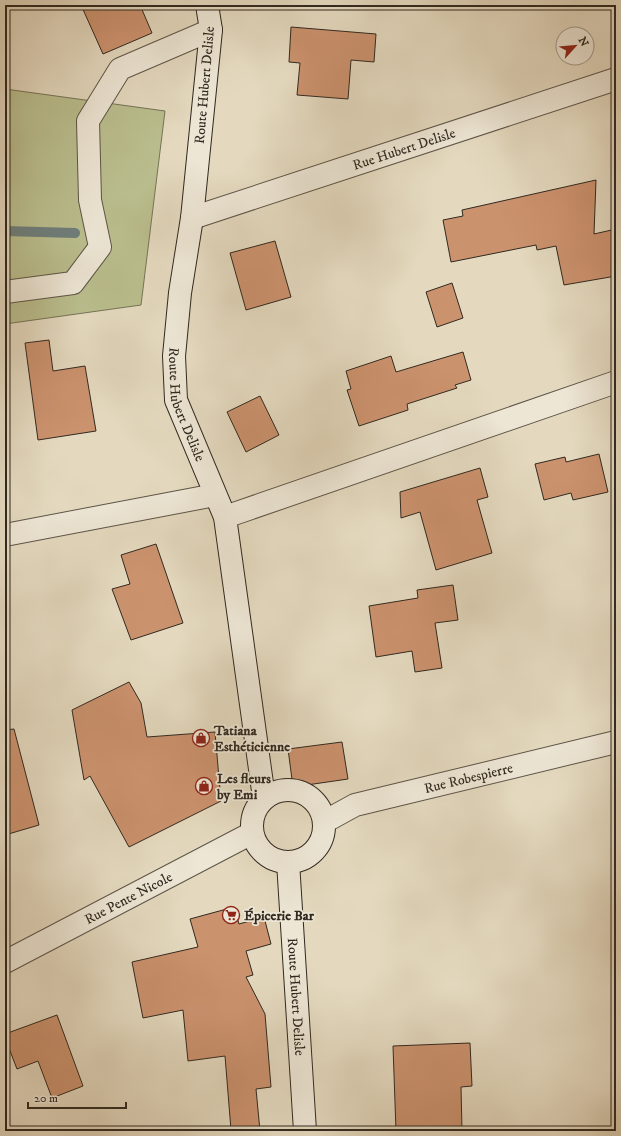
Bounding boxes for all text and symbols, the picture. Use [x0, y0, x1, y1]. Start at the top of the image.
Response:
street label: Route Hubert Delisle [191, 25, 219, 145]
north arrow [555, 26, 595, 66]
text: N [575, 35, 591, 49]
street label: Rue Hubert Delisle [351, 124, 458, 175]
street label: Route Hubert Delisle [164, 346, 209, 465]
place label: Tatiana Esthéticienne [213, 722, 290, 756]
shop icon: Tatiana Esthéticienne [191, 728, 211, 748]
street label: Rue Robespierre [422, 759, 515, 798]
place label: Les fleurs by Emi [216, 770, 271, 804]
shop icon: Les fleurs by Emi [194, 776, 214, 796]
street label: Rue Pente Nicole [82, 868, 176, 929]
supermarket icon: Épicerie Bar [221, 905, 241, 925]
place label: Épicerie Bar [244, 907, 315, 925]
street label: Route Hubert Delisle [283, 937, 308, 1057]
scale bar [28, 1084, 126, 1110]
text: 20 m [34, 1091, 58, 1106]

